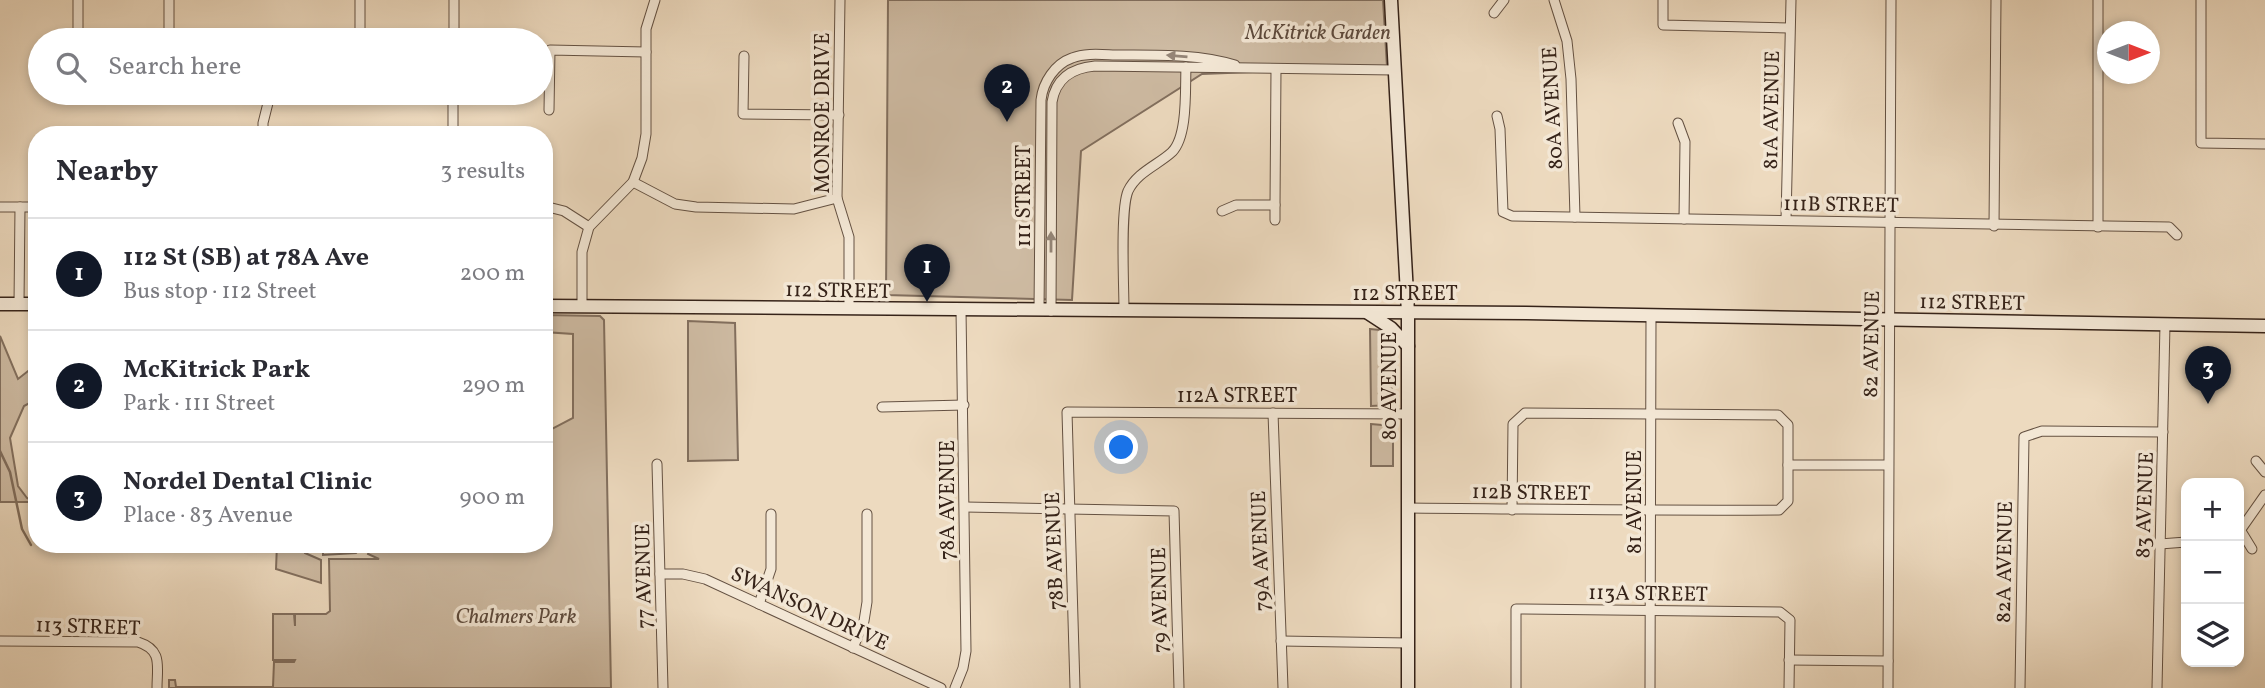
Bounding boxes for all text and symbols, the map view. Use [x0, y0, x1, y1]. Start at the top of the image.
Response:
park label: McKitrick Garden [1244, 19, 1391, 48]
north arrow [2097, 21, 2160, 84]
search box [28, 28, 553, 105]
street label: MONROE DRIVE [809, 32, 838, 194]
street label: 80A AVENUE [1536, 46, 1571, 170]
icon: search [52, 48, 90, 86]
text: Search here [108, 49, 241, 85]
one-way arrow [1165, 50, 1187, 61]
street label: 81A AVENUE [1757, 50, 1788, 170]
pin: 2 [984, 64, 1030, 122]
street label: 111 STREET [1010, 145, 1039, 247]
text: Nearby [56, 151, 158, 193]
text: 3 results [440, 156, 525, 188]
street label: 111B STREET [1783, 190, 1899, 221]
one-way arrow [1045, 231, 1057, 253]
text: 112 St (SB) at 78A Ave [123, 240, 369, 276]
pin: 1 [904, 244, 950, 302]
text: 1 [74, 258, 84, 290]
text: 200 m [460, 258, 525, 290]
text: Bus stop · 112 Street [123, 276, 317, 308]
street label: 112 STREET [785, 276, 891, 307]
street label: 112 STREET [1352, 280, 1458, 309]
street label: 112 STREET [1919, 288, 2025, 319]
street label: 82 AVENUE [1857, 290, 1888, 398]
street label: 80 AVENUE [1376, 332, 1405, 440]
pin: 3 [2185, 346, 2231, 404]
text: McKitrick Park [123, 352, 310, 388]
text: 2 [73, 370, 85, 402]
text: 290 m [462, 370, 525, 402]
street label: 112A STREET [1177, 382, 1297, 411]
text: Park · 111 Street [123, 388, 275, 420]
your location [1104, 430, 1138, 464]
street label: 78A AVENUE [934, 440, 963, 560]
street label: 81 AVENUE [1621, 450, 1650, 554]
street label: 83 AVENUE [2129, 451, 2162, 559]
text: Nordel Dental Clinic [123, 464, 372, 500]
street label: 112B STREET [1471, 478, 1591, 509]
map controls [2181, 478, 2244, 667]
button: + [2181, 478, 2244, 541]
text: 3 [73, 482, 85, 514]
text: 900 m [460, 482, 525, 514]
street label: 79A AVENUE [1245, 490, 1278, 612]
street label: 78B AVENUE [1039, 491, 1072, 611]
text: Place · 83 Avenue [123, 500, 293, 532]
street label: 82A AVENUE [1990, 501, 2021, 623]
street label: 77 AVENUE [629, 523, 660, 629]
button: − [2181, 541, 2244, 604]
street label: 79 AVENUE [1145, 547, 1176, 653]
street label: SWANSON DRIVE [726, 560, 893, 659]
street label: 113A STREET [1588, 579, 1708, 610]
park label: Chalmers Park [455, 603, 577, 632]
button: layers [2181, 604, 2244, 667]
street label: 113 STREET [35, 611, 141, 644]

